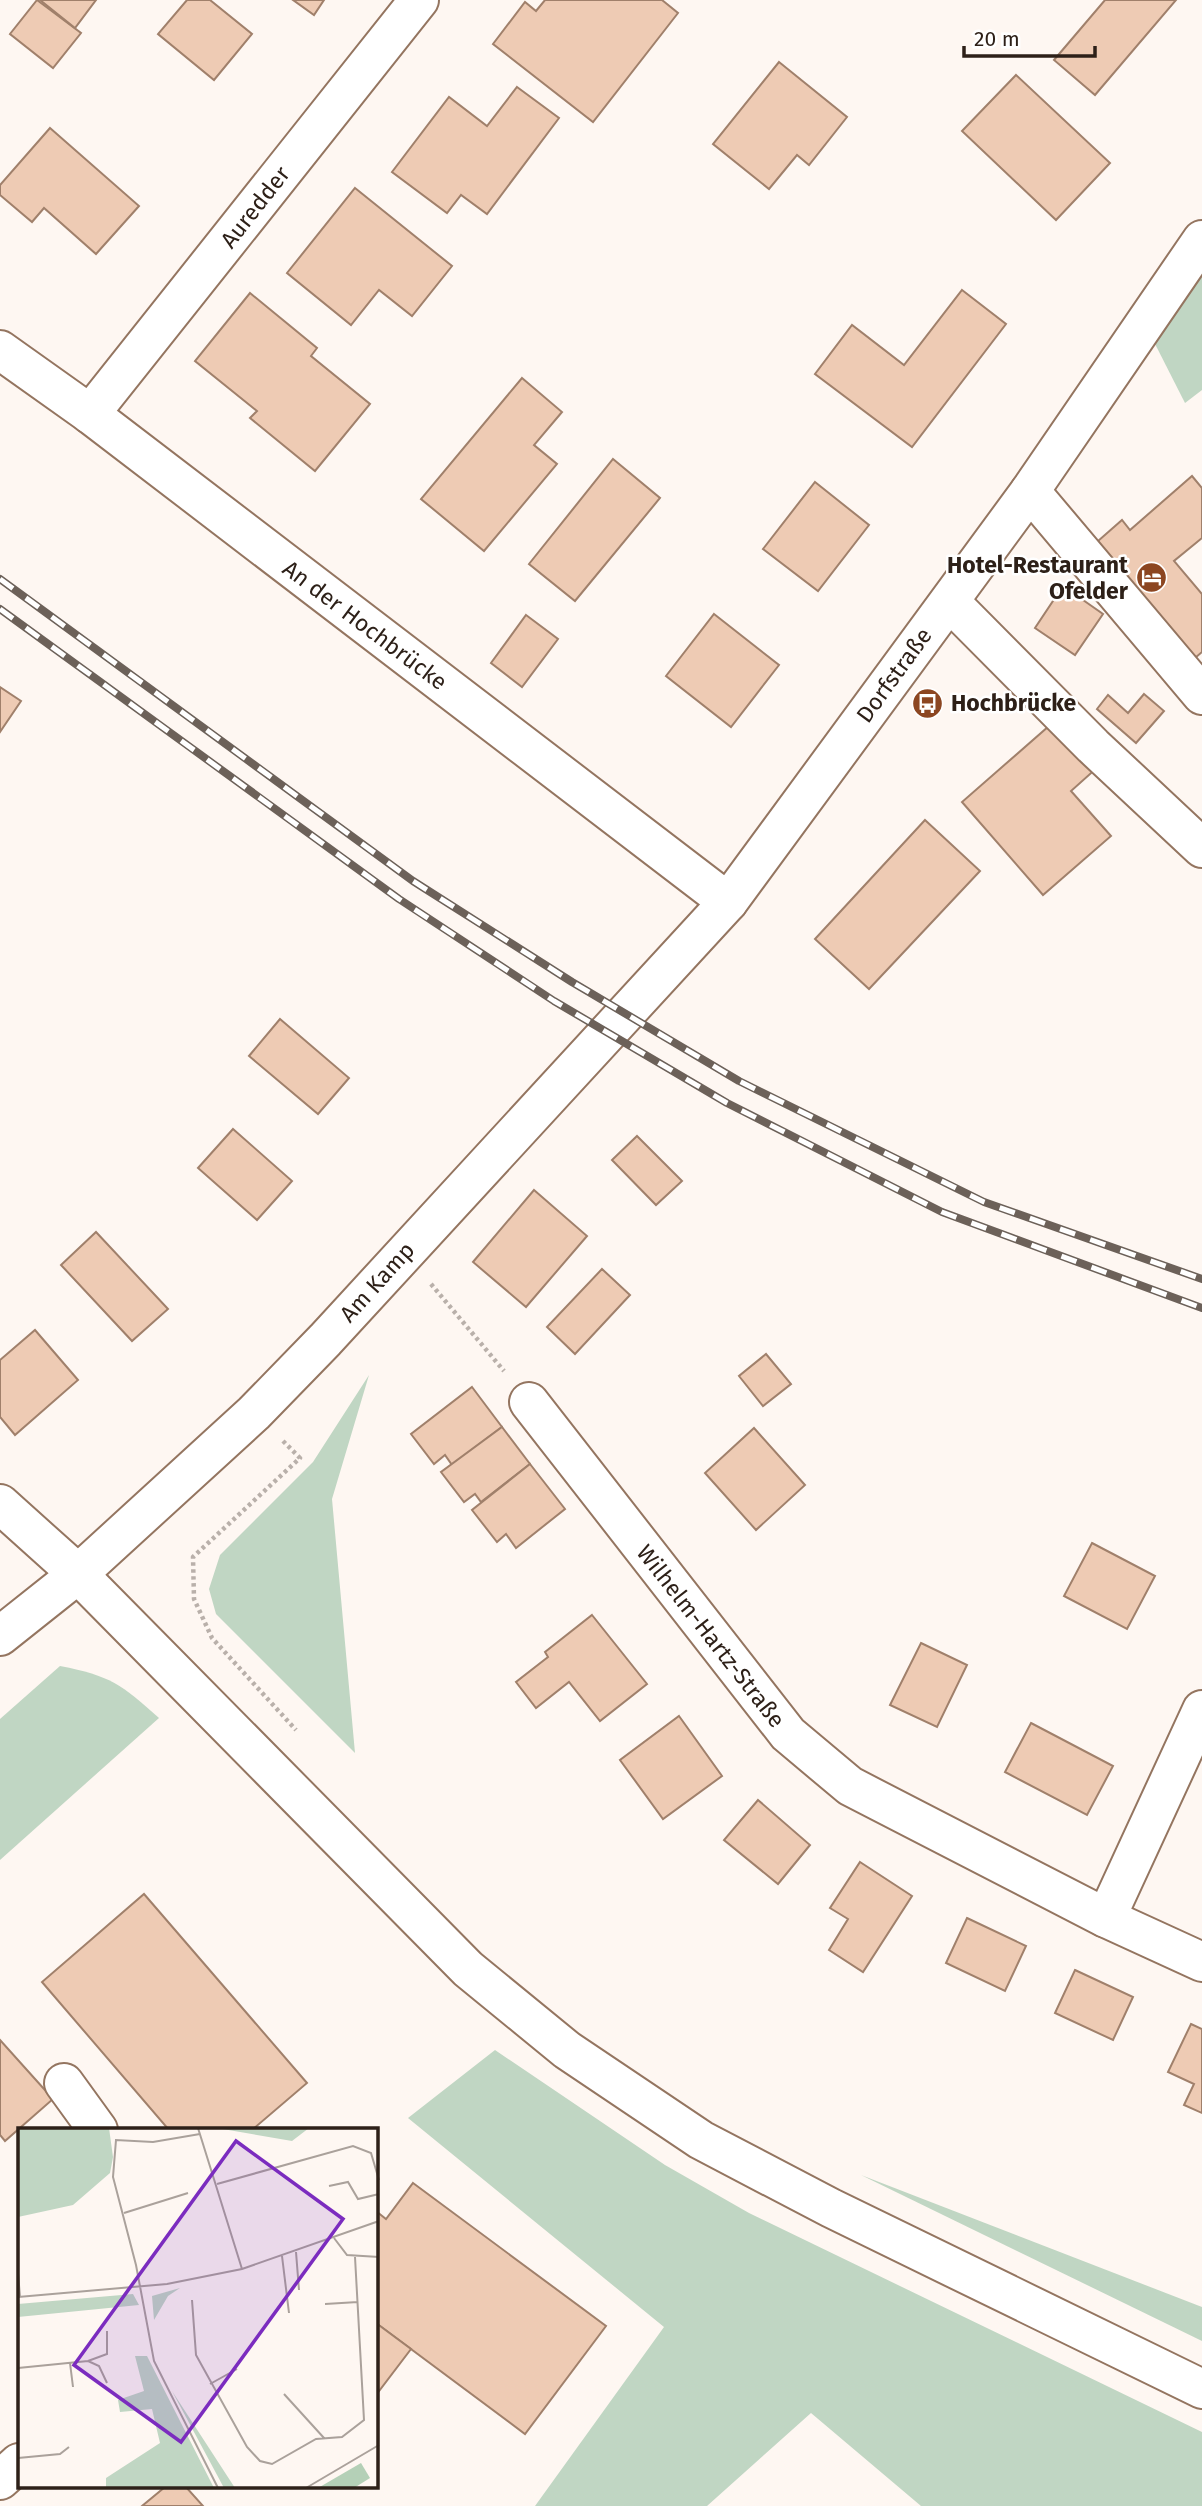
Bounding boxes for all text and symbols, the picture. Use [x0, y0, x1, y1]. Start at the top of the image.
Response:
scale bar [964, 14, 1095, 58]
text: 20 m [974, 26, 1020, 52]
street label: Auredder [214, 160, 296, 254]
place label: Hotel-Restaurant Ofelder [947, 551, 1129, 605]
street label: An der Hochbrücke [277, 554, 453, 696]
hotel icon: Hotel-Restaurant Ofelder [1134, 561, 1168, 595]
street label: Dorfstraße [850, 622, 938, 728]
bus stop icon: Hochbrücke [911, 686, 945, 720]
place label: Hochbrücke [951, 689, 1077, 717]
street label: Am Kamp [334, 1236, 420, 1328]
street label: Wilhelm-Hartz-Straße [631, 1539, 791, 1733]
inset map [18, 2128, 378, 2488]

